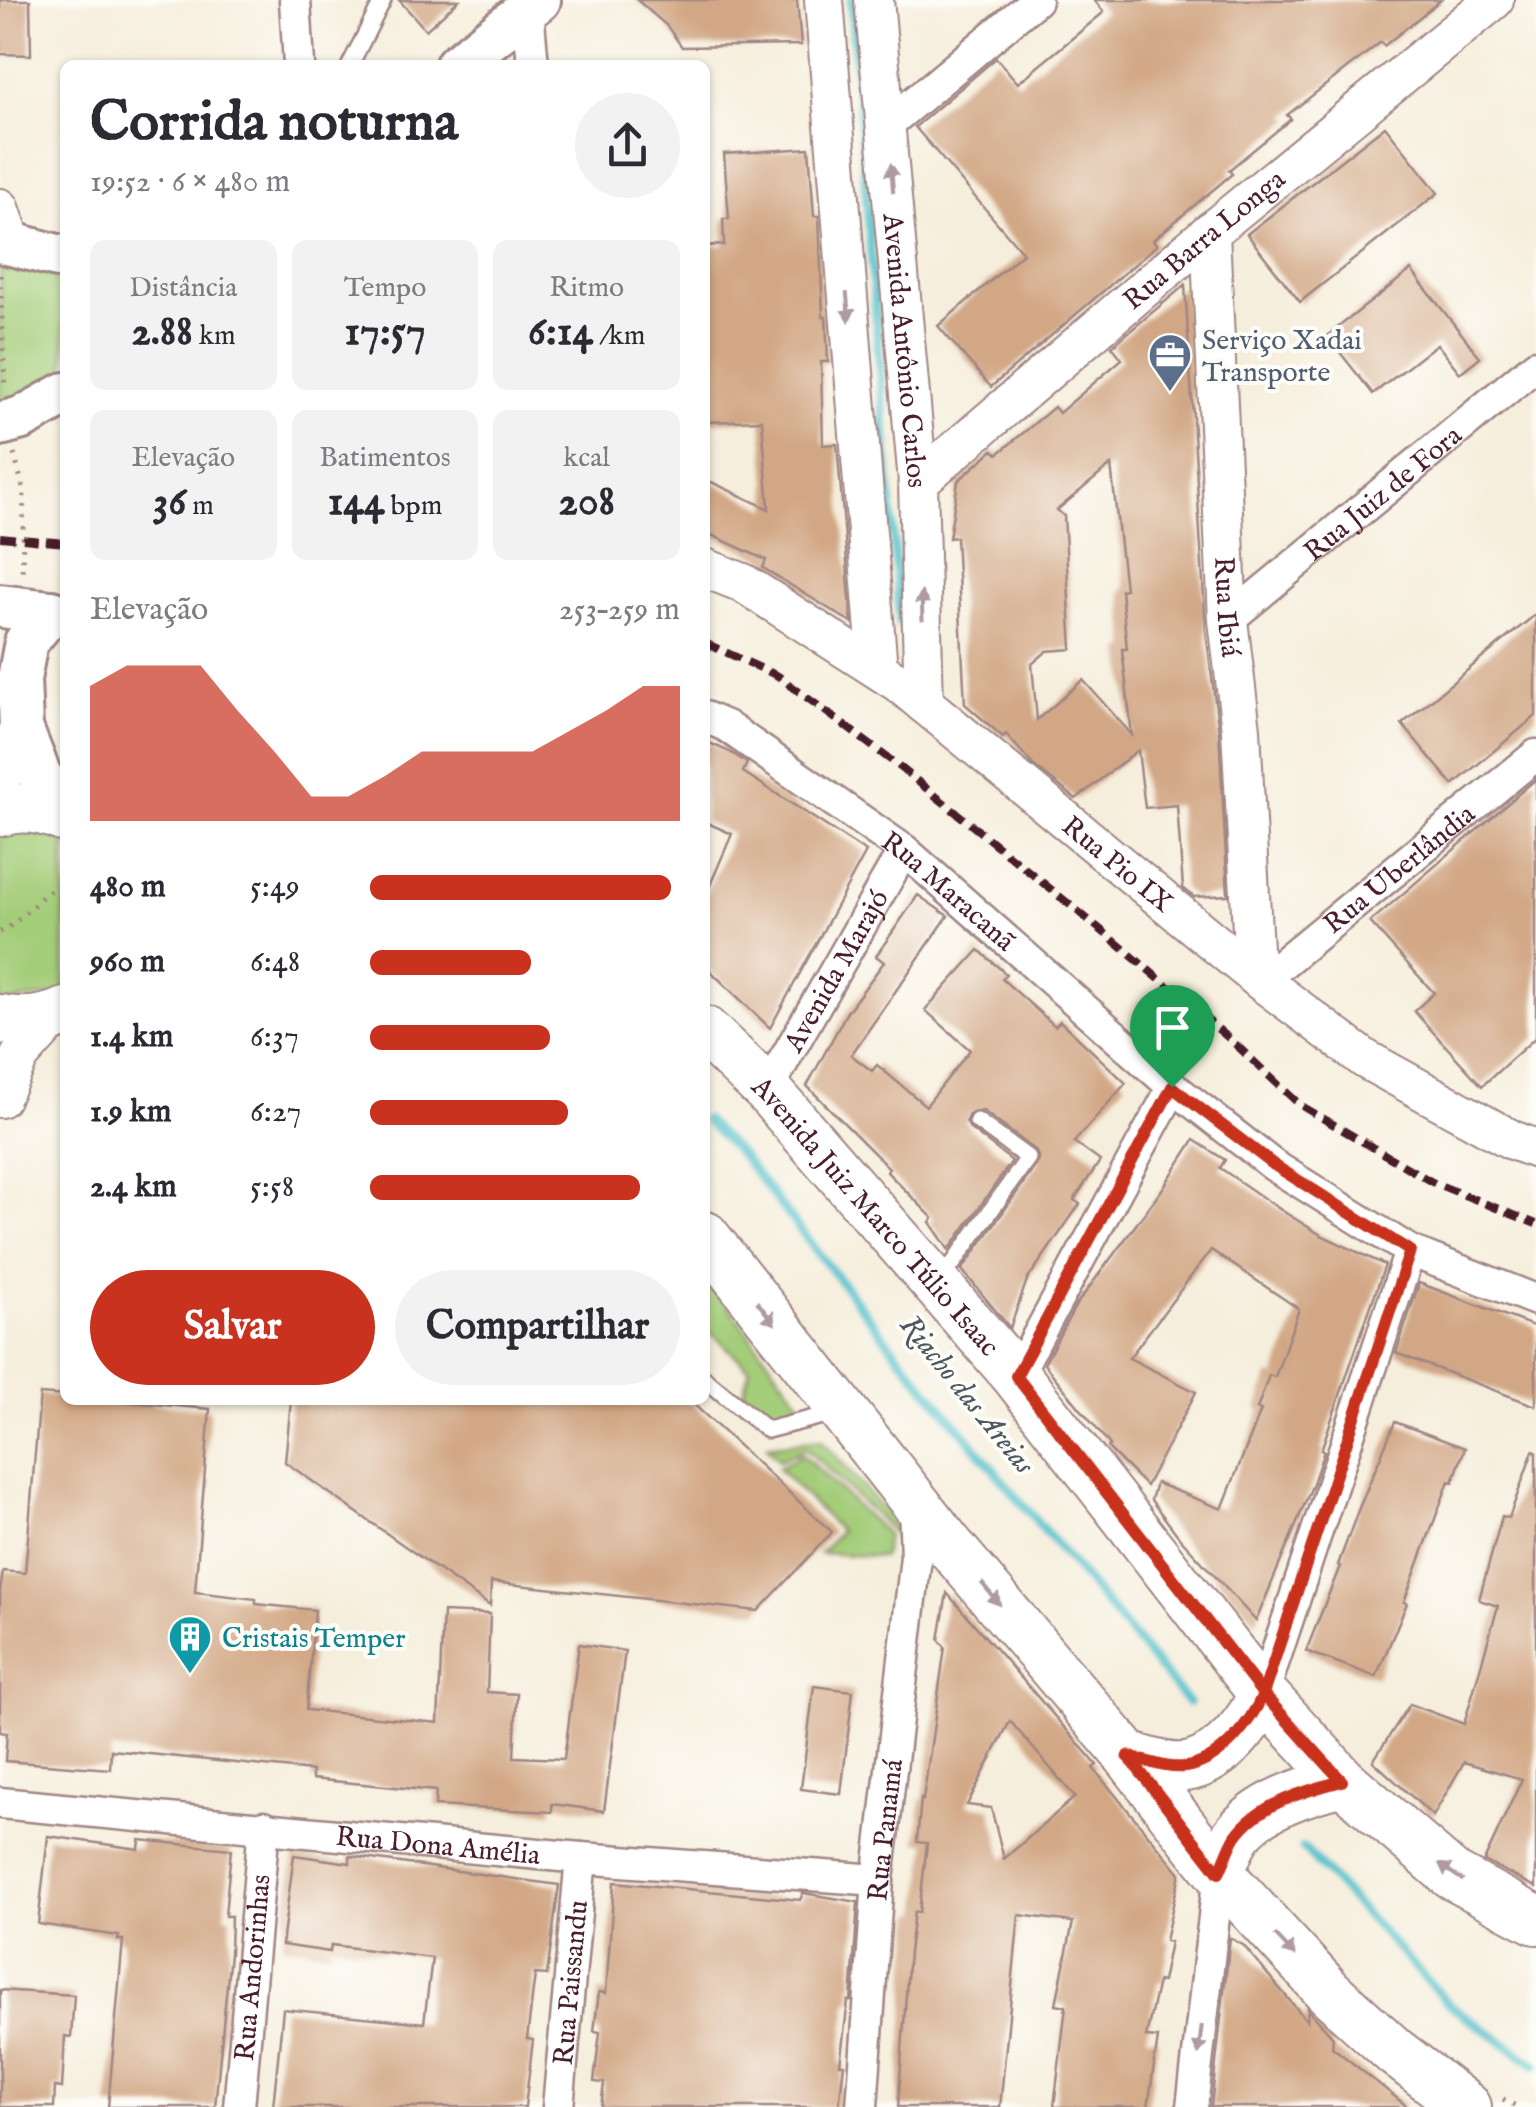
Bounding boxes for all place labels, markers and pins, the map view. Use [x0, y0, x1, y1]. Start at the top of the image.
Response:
place label: Serviço Xadai Transporte [1202, 324, 1362, 391]
office icon: Serviço Xadai Transporte [1147, 332, 1193, 393]
pin [1130, 985, 1215, 1088]
building icon: Cristais Temper [167, 1614, 213, 1675]
place label: Cristais Temper [222, 1622, 405, 1657]

